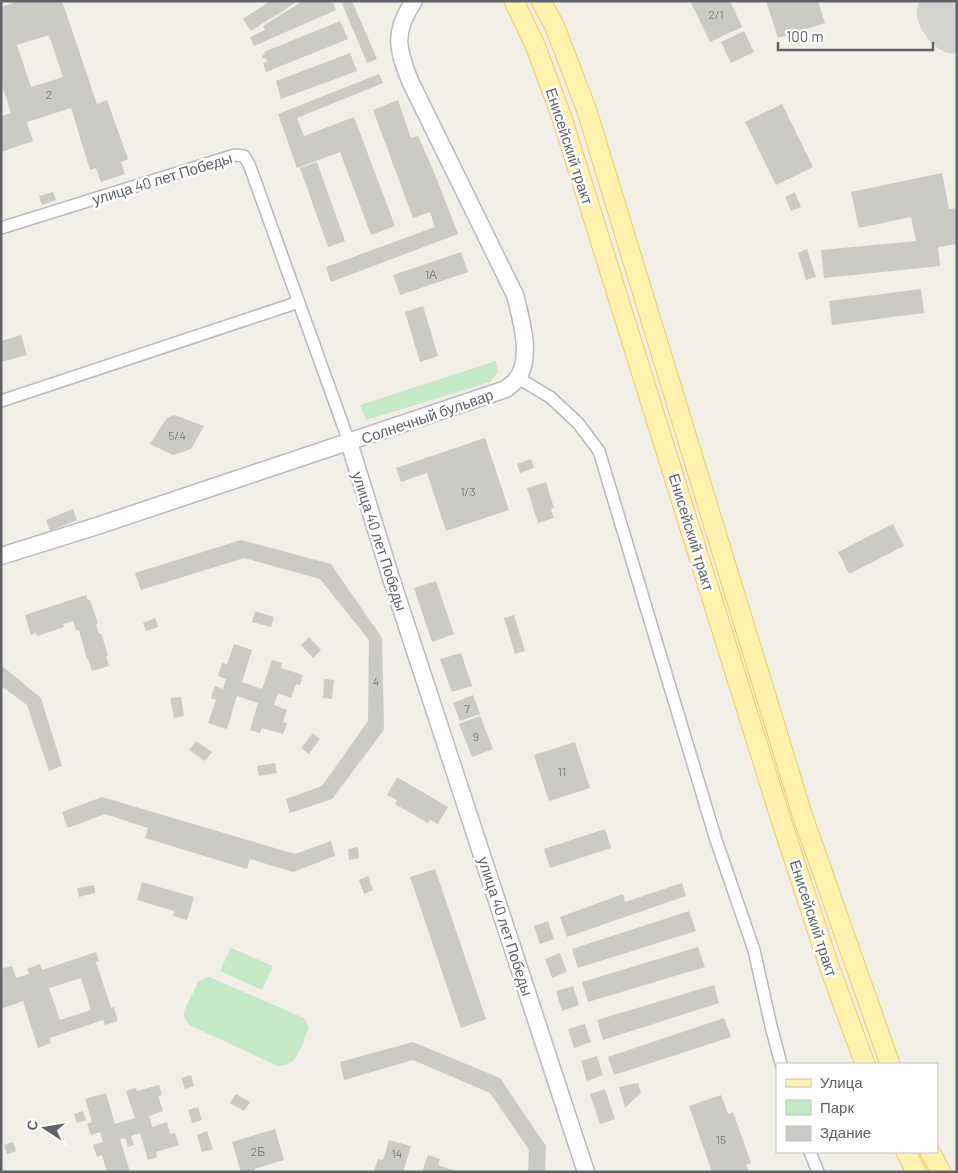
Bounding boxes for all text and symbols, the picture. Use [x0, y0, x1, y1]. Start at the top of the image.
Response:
house number: 2/1 [708, 7, 724, 21]
scale bar [778, 20, 933, 52]
text: 100 m [786, 27, 824, 45]
street label: Енисейский тракт [543, 85, 597, 207]
house number: 2 [46, 87, 52, 101]
street label: улица 40 лет Победы [90, 148, 234, 208]
house number: 1А [425, 267, 437, 281]
street label: Солнечный бульвар [359, 385, 495, 447]
house number: 5/4 [168, 428, 186, 442]
street label: улица 40 лет Победы [349, 469, 411, 613]
street label: Енисейский тракт [666, 471, 718, 593]
house number: 1/3 [460, 484, 476, 498]
house number: 4 [373, 674, 379, 688]
house number: 7 [464, 701, 470, 715]
house number: 9 [473, 729, 479, 743]
house number: 11 [558, 764, 566, 778]
street label: улица 40 лет Победы [475, 854, 537, 998]
street label: Енисейский тракт [787, 857, 841, 979]
legend [776, 1063, 938, 1153]
text: Улица [820, 1073, 863, 1091]
text: Парк [820, 1098, 854, 1116]
north arrow [20, 1103, 70, 1153]
text: С [22, 1118, 41, 1132]
text: Здание [820, 1123, 871, 1141]
house number: 15 [716, 1132, 726, 1146]
house number: 2Б [251, 1144, 265, 1158]
house number: 14 [392, 1146, 402, 1160]

